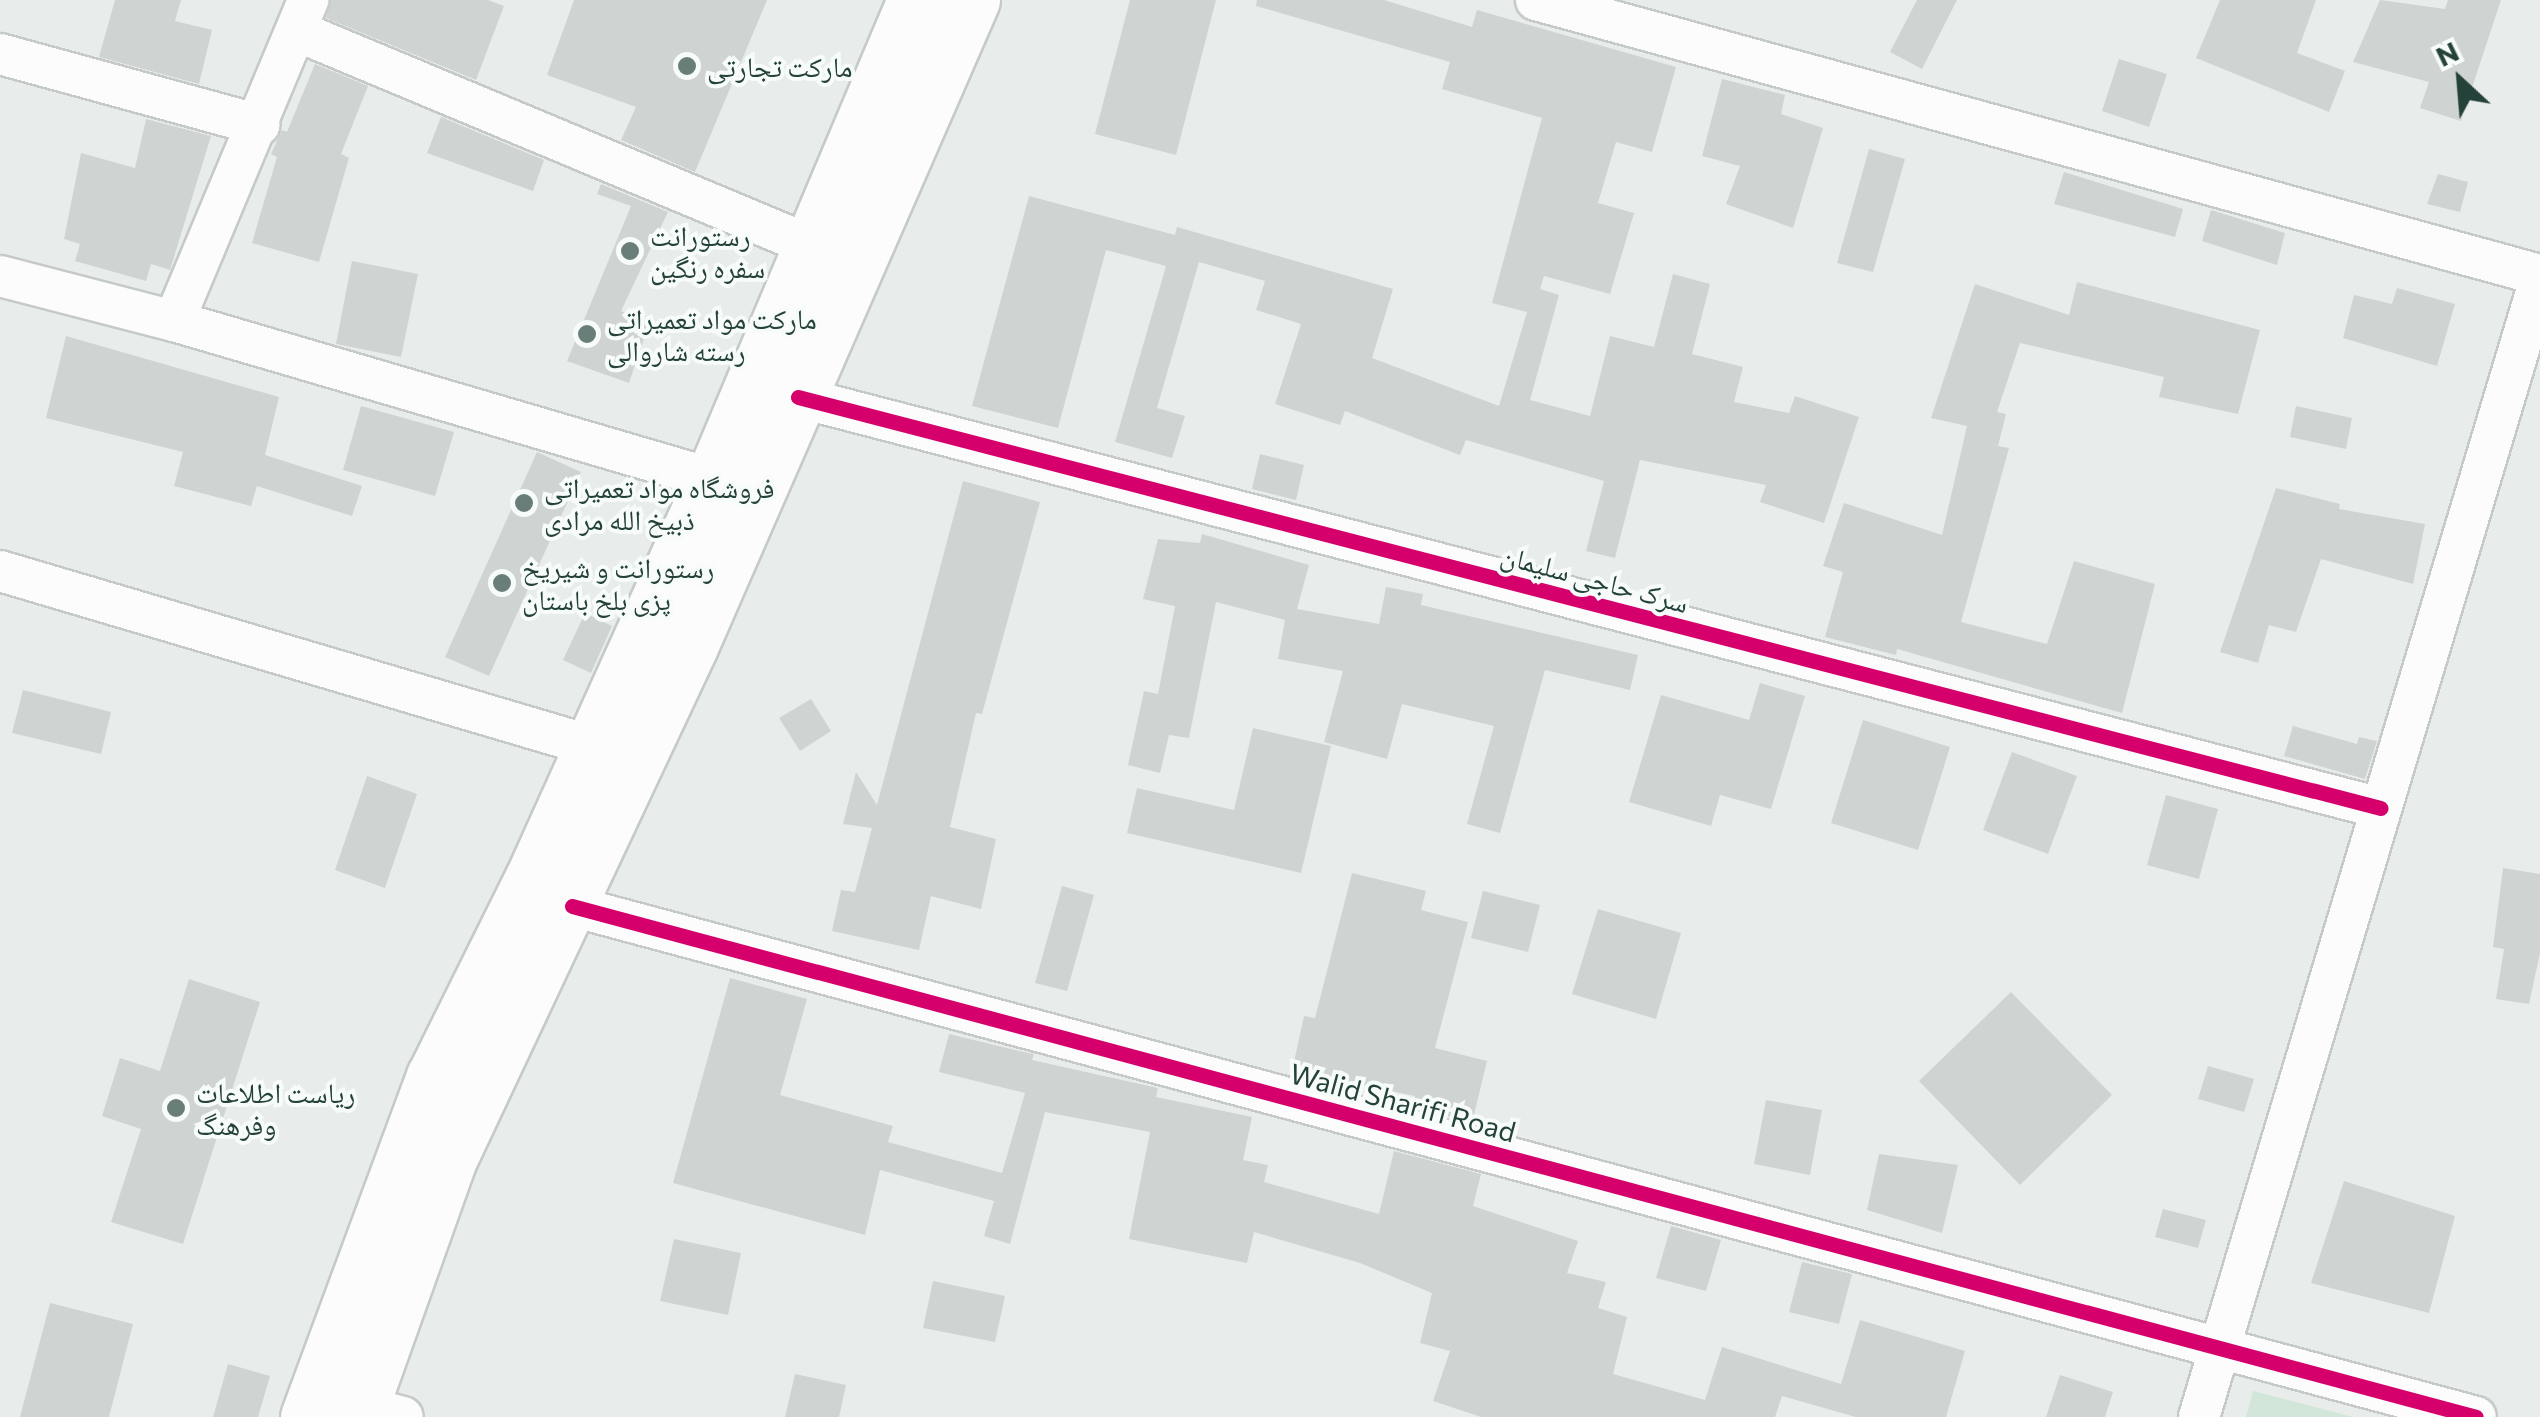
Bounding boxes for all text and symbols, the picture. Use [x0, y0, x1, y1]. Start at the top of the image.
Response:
north arrow [2410, 30, 2510, 130]
text: N [2430, 33, 2464, 73]
place label: مارکت تجارتی [707, 49, 853, 83]
marker: مارکت تجارتی [676, 55, 698, 77]
place label: رستورانت سفره رنگین [650, 218, 765, 284]
marker: رستورانت سفره رنگین [619, 240, 641, 262]
place label: مارکت مواد تعمیراتی رسته شاروالی [607, 301, 817, 367]
marker: مارکت مواد تعمیراتی رسته شاروالی [576, 323, 598, 345]
place label: فروشگاه مواد تعمیراتی ذبیخ الله مرادی [544, 470, 774, 536]
marker: فروشگاه مواد تعمیراتی ذبیخ الله مرادی [513, 492, 535, 514]
street label: سرک حاجی سلیمان [1497, 537, 1693, 619]
place label: رستورانت و شیریخ پزی بلخ باستان [522, 550, 714, 616]
marker: رستورانت و شیریخ پزی بلخ باستان [491, 572, 513, 594]
street label: Walid Sharifi Road [1287, 1056, 1519, 1148]
place label: ریاست اطلاعات وفرهنگ [196, 1075, 355, 1141]
marker: ریاست اطلاعات وفرهنگ [165, 1097, 187, 1119]

